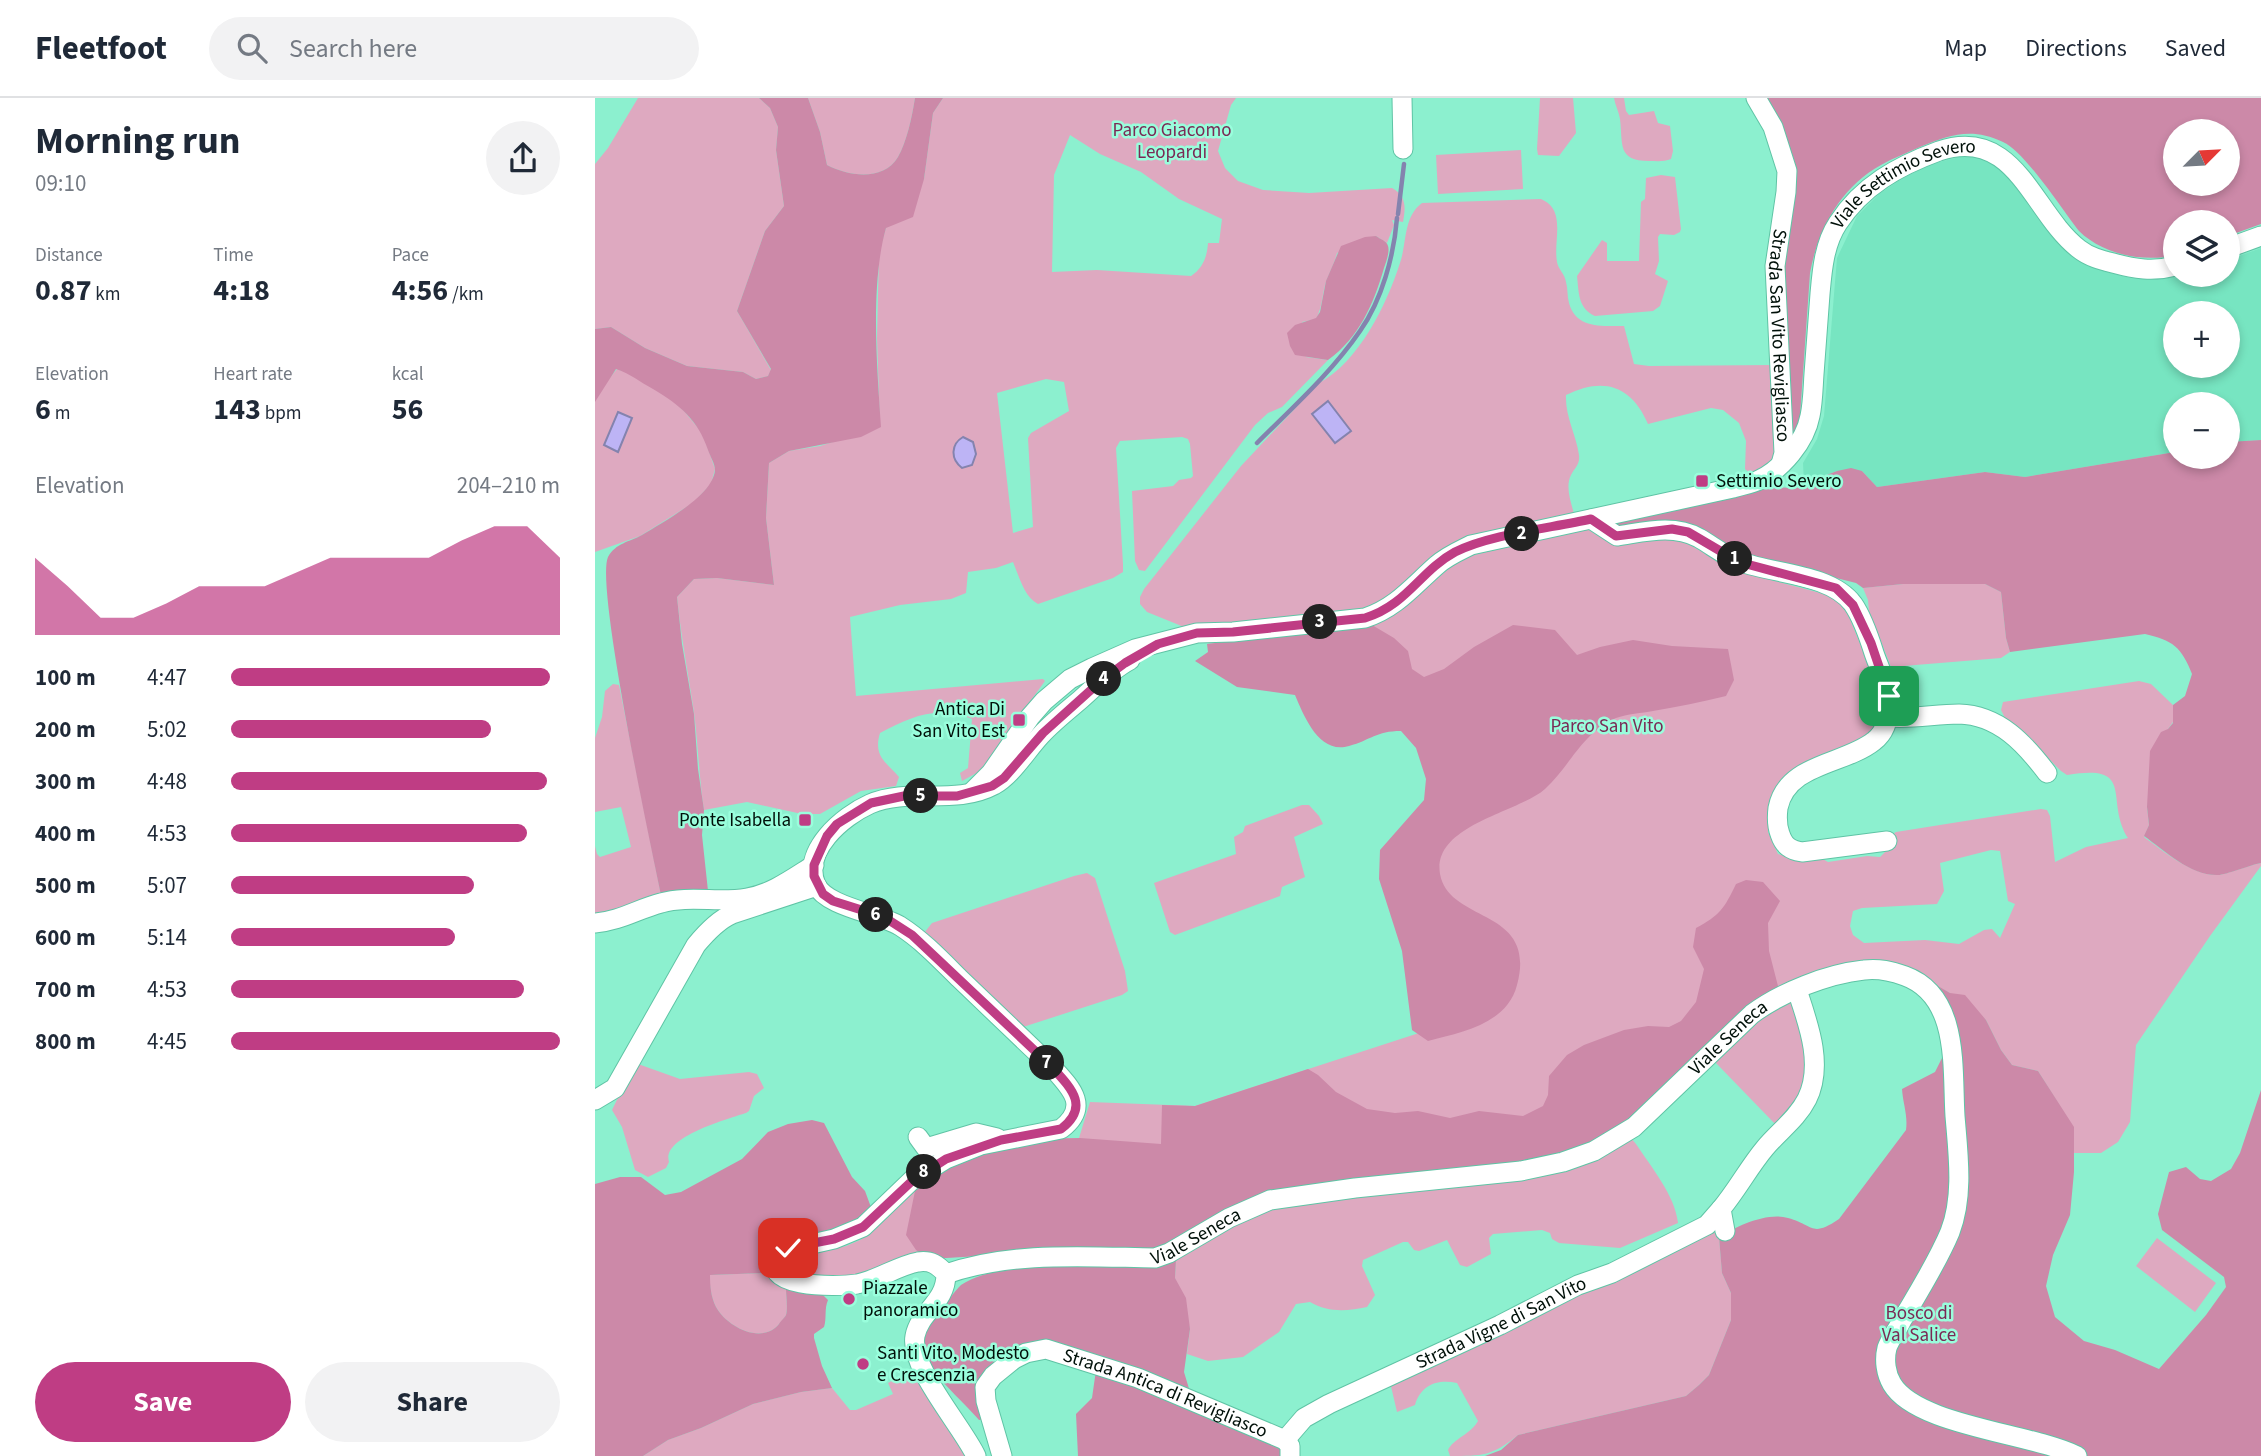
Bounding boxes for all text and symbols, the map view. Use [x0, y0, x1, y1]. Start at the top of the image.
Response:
search box [209, 17, 699, 80]
text: Fleetfoot [35, 25, 167, 72]
icon: search [233, 29, 271, 67]
text: Search here [289, 30, 417, 67]
text: Map [1944, 31, 1987, 66]
text: Directions [2025, 31, 2127, 66]
text: Saved [2165, 31, 2226, 66]
text: Morning run [35, 114, 240, 168]
park label: Parco Giacomo Leopardi [1113, 117, 1231, 166]
north arrow [2163, 119, 2240, 196]
map controls [2163, 119, 2240, 469]
button: share [486, 121, 560, 195]
street label: Viale Settimio Severo [1824, 133, 1977, 234]
text: 09:10 [35, 167, 86, 200]
button: layers [2163, 210, 2240, 287]
street label: Strada San Vito Revigliasco [1761, 227, 1797, 443]
text: Distance [35, 242, 103, 269]
text: Time [213, 242, 253, 269]
text: Pace [392, 242, 429, 269]
text: 0.87 [35, 269, 92, 312]
text: 4:18 [213, 269, 270, 312]
text: 4:56 [392, 269, 448, 312]
text: km [92, 281, 121, 308]
text: /km [448, 281, 484, 308]
button: + [2163, 301, 2240, 378]
text: Elevation [35, 361, 109, 388]
text: Heart rate [213, 361, 292, 388]
text: kcal [392, 361, 424, 388]
text: 6 [35, 388, 51, 431]
text: 143 [213, 388, 261, 431]
text: 56 [392, 388, 423, 431]
button: − [2163, 392, 2240, 469]
text: m [51, 400, 70, 427]
text: bpm [261, 400, 301, 427]
place label: Settimio Severo [1716, 468, 1842, 495]
text: Elevation [35, 469, 125, 502]
text: 204–210 m [457, 469, 560, 502]
marker: Settimio Severo [1694, 473, 1710, 489]
pin: 2 [1504, 516, 1539, 551]
text: 2 [1516, 520, 1527, 547]
pin: 1 [1717, 542, 1753, 576]
text: 1 [1729, 545, 1740, 572]
pin: 3 [1303, 604, 1337, 640]
text: 3 [1314, 608, 1325, 635]
text: 100 m [35, 661, 96, 694]
text: 4:47 [147, 661, 187, 694]
pin: 4 [1086, 662, 1121, 696]
text: 4 [1098, 665, 1109, 692]
pin [1859, 666, 1919, 726]
icon: arrive [1870, 677, 1908, 715]
place label: Antica Di San Vito Est [912, 696, 1006, 745]
marker: Antica Di San Vito Est [1011, 712, 1027, 728]
text: 200 m [35, 713, 96, 746]
text: 5:02 [147, 713, 187, 746]
park label: Parco San Vito [1550, 713, 1664, 740]
text: 300 m [35, 765, 96, 798]
text: 4:48 [147, 765, 187, 798]
pin: 5 [903, 778, 939, 814]
text: 5 [915, 782, 926, 809]
place label: Ponte Isabella [679, 807, 791, 834]
marker: Ponte Isabella [797, 812, 813, 828]
text: 400 m [35, 817, 96, 850]
text: 4:53 [147, 817, 187, 850]
text: 500 m [35, 869, 96, 902]
text: 5:07 [147, 869, 187, 902]
pin: 6 [859, 898, 893, 932]
text: 6 [870, 901, 881, 928]
text: 600 m [35, 921, 96, 954]
text: 5:14 [147, 921, 187, 954]
text: 700 m [35, 973, 96, 1006]
text: 4:53 [147, 973, 187, 1006]
street label: Viale Seneca [1682, 994, 1773, 1081]
text: 800 m [35, 1025, 96, 1058]
text: 4:45 [147, 1025, 187, 1058]
pin: 7 [1029, 1046, 1065, 1080]
text: 7 [1041, 1049, 1052, 1076]
pin: 8 [907, 1154, 941, 1190]
text: 8 [918, 1158, 929, 1185]
street label: Viale Seneca [1147, 1201, 1245, 1272]
pin [758, 1218, 818, 1278]
icon: check [769, 1229, 807, 1267]
street label: Strada Vigne di San Vito [1411, 1270, 1590, 1376]
place label: Piazzale panoramico [863, 1275, 958, 1324]
marker: Piazzale panoramico [841, 1291, 857, 1307]
park label: Bosco di Val Salice [1882, 1300, 1956, 1349]
place label: Santi Vito, Modesto e Crescenzia [877, 1340, 1029, 1389]
street label: Strada Antica di Revigliasco [1060, 1342, 1272, 1445]
marker: Santi Vito, Modesto e Crescenzia [855, 1356, 871, 1372]
button: Save [35, 1362, 291, 1442]
button: Share [305, 1362, 560, 1442]

